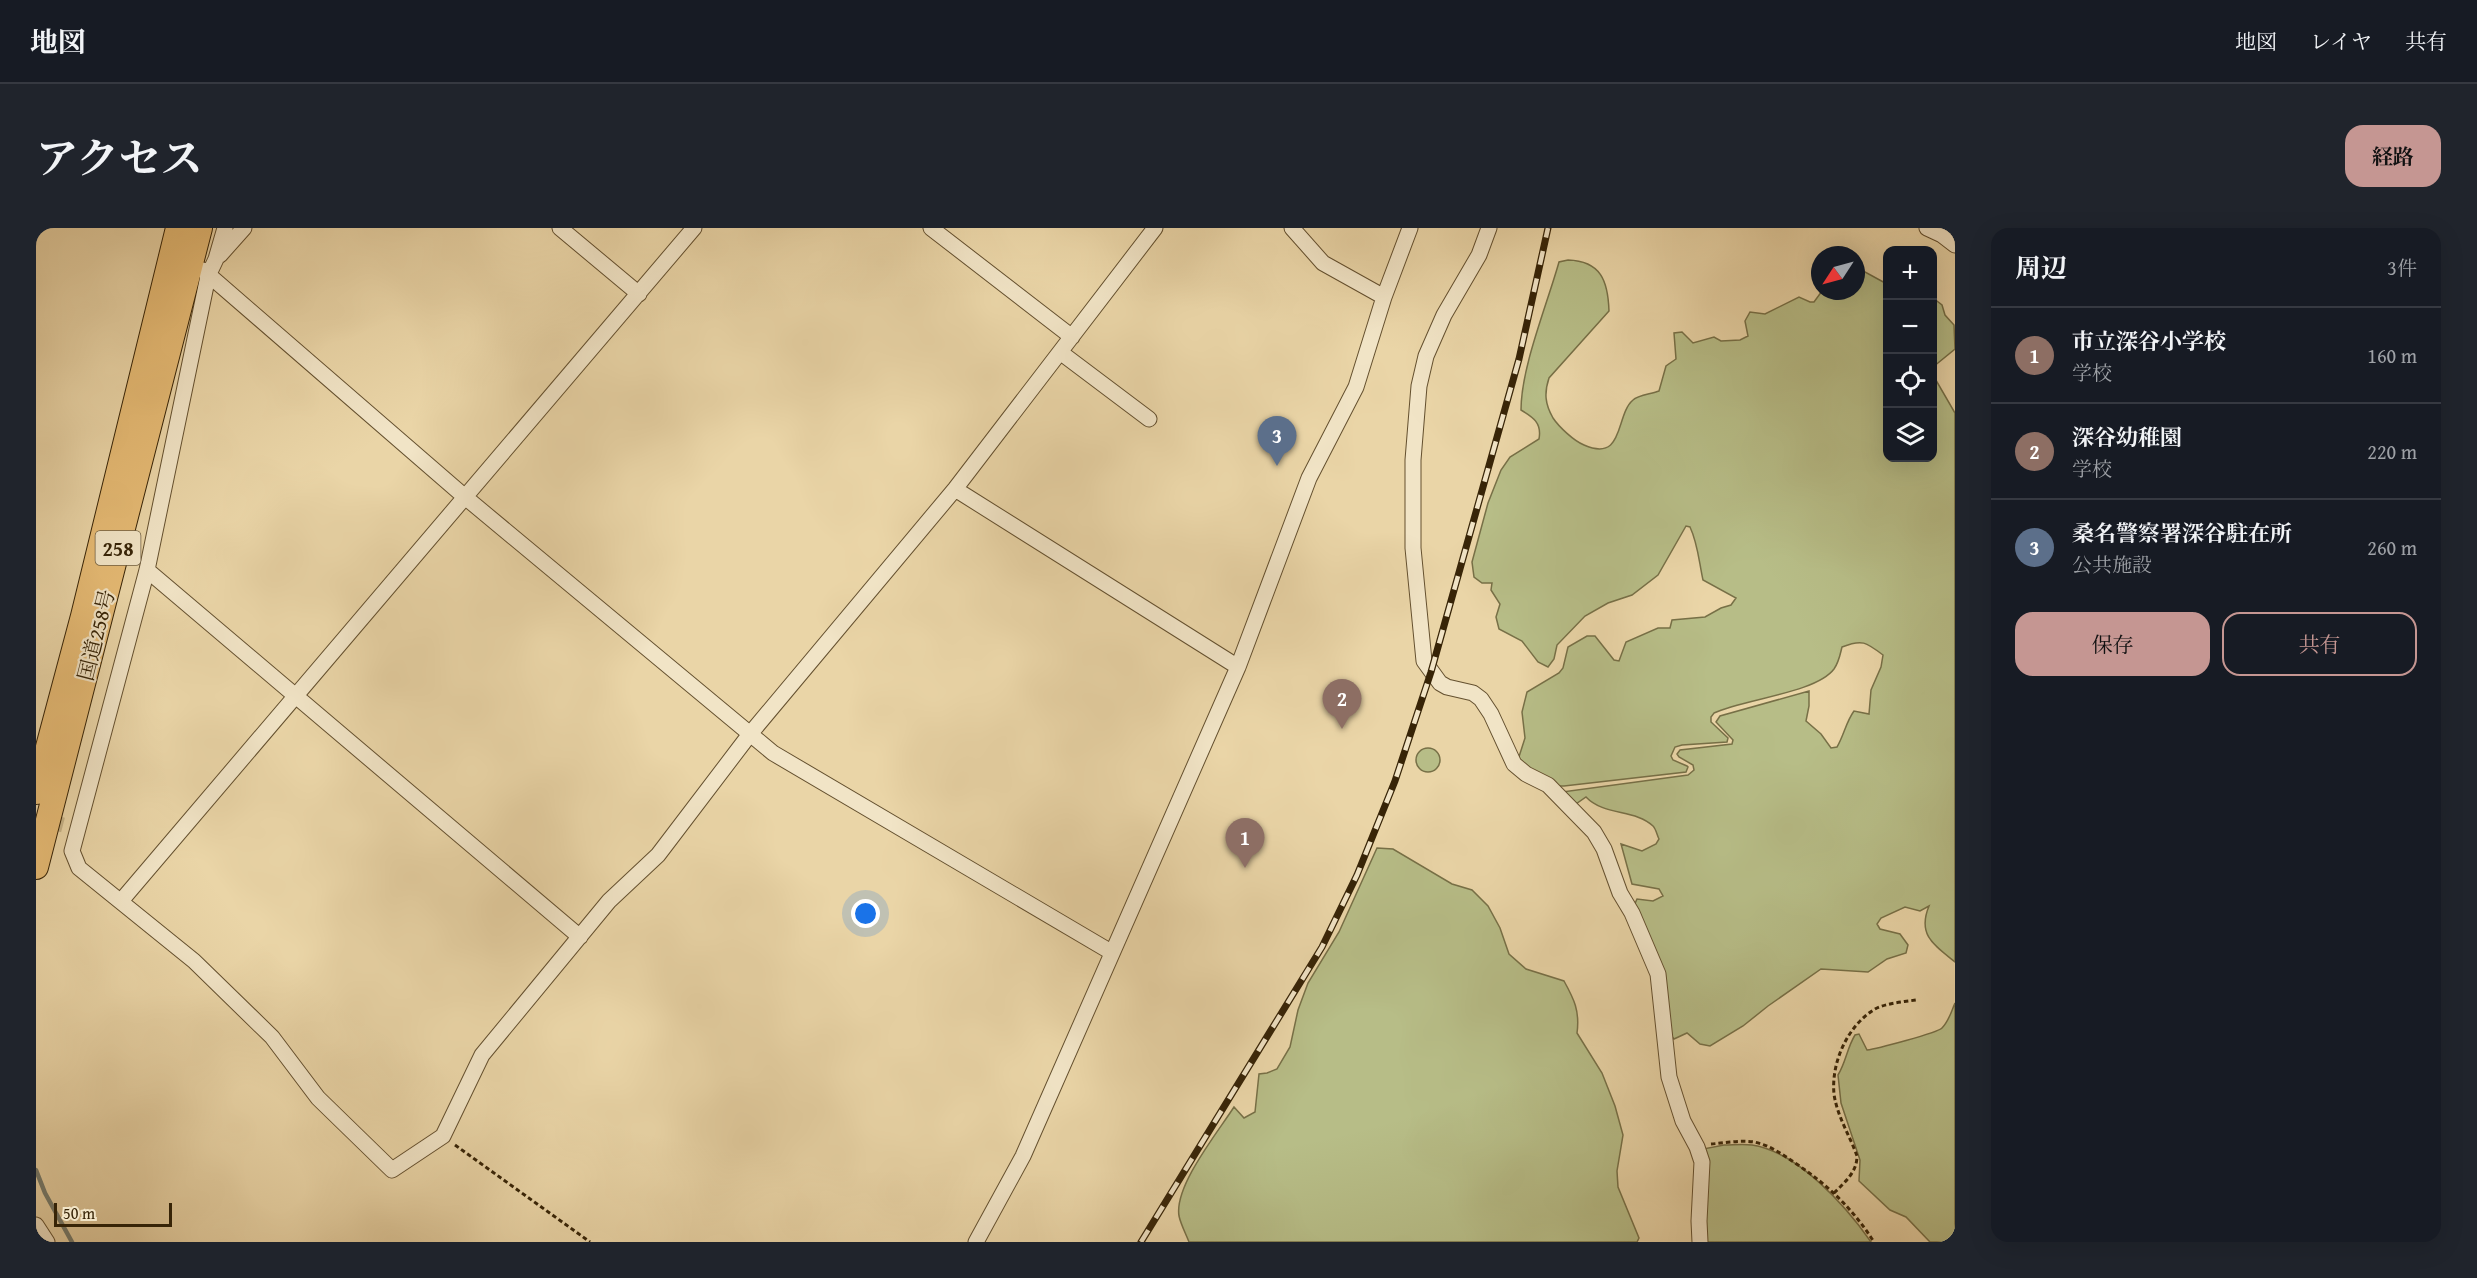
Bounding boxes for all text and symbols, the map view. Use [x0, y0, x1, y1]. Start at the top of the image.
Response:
text: 地図 [30, 21, 86, 62]
text: 地図 [2235, 26, 2277, 57]
text: レイヤ [2310, 26, 2372, 57]
text: 共有 [2405, 26, 2447, 57]
button: 経路 [2345, 125, 2441, 187]
text: アクセス [36, 127, 203, 188]
north arrow [1811, 246, 1865, 300]
map controls [1883, 246, 1937, 462]
button: + [1883, 246, 1937, 300]
text: 周辺 [2015, 248, 2067, 287]
text: 3件 [2387, 253, 2417, 282]
button: − [1883, 300, 1937, 354]
text: 市立深谷小学校 [2072, 325, 2226, 357]
text: 1 [2029, 341, 2040, 370]
text: 160 m [2367, 341, 2417, 370]
button: locate [1883, 354, 1937, 408]
text: 学校 [2072, 358, 2112, 387]
button: layers [1883, 408, 1937, 462]
pin: 3 [1258, 416, 1296, 466]
text: 深谷幼稚園 [2072, 421, 2182, 453]
text: 2 [2029, 437, 2040, 466]
text: 220 m [2367, 437, 2417, 466]
text: 学校 [2072, 454, 2112, 483]
text: 桑名警察署深谷駐在所 [2072, 517, 2292, 549]
road number: 258 [96, 531, 140, 565]
text: 3 [2029, 533, 2040, 562]
text: 260 m [2367, 533, 2417, 562]
text: 公共施設 [2072, 550, 2152, 579]
street label: 国道258号 [70, 586, 122, 684]
button: 保存 [2015, 612, 2210, 676]
button: 共有 [2222, 612, 2417, 676]
pin: 2 [1322, 680, 1362, 729]
pin: 1 [1226, 818, 1264, 868]
your location [851, 899, 880, 928]
scale bar [54, 1200, 172, 1228]
text: 50 m [63, 1201, 95, 1225]

